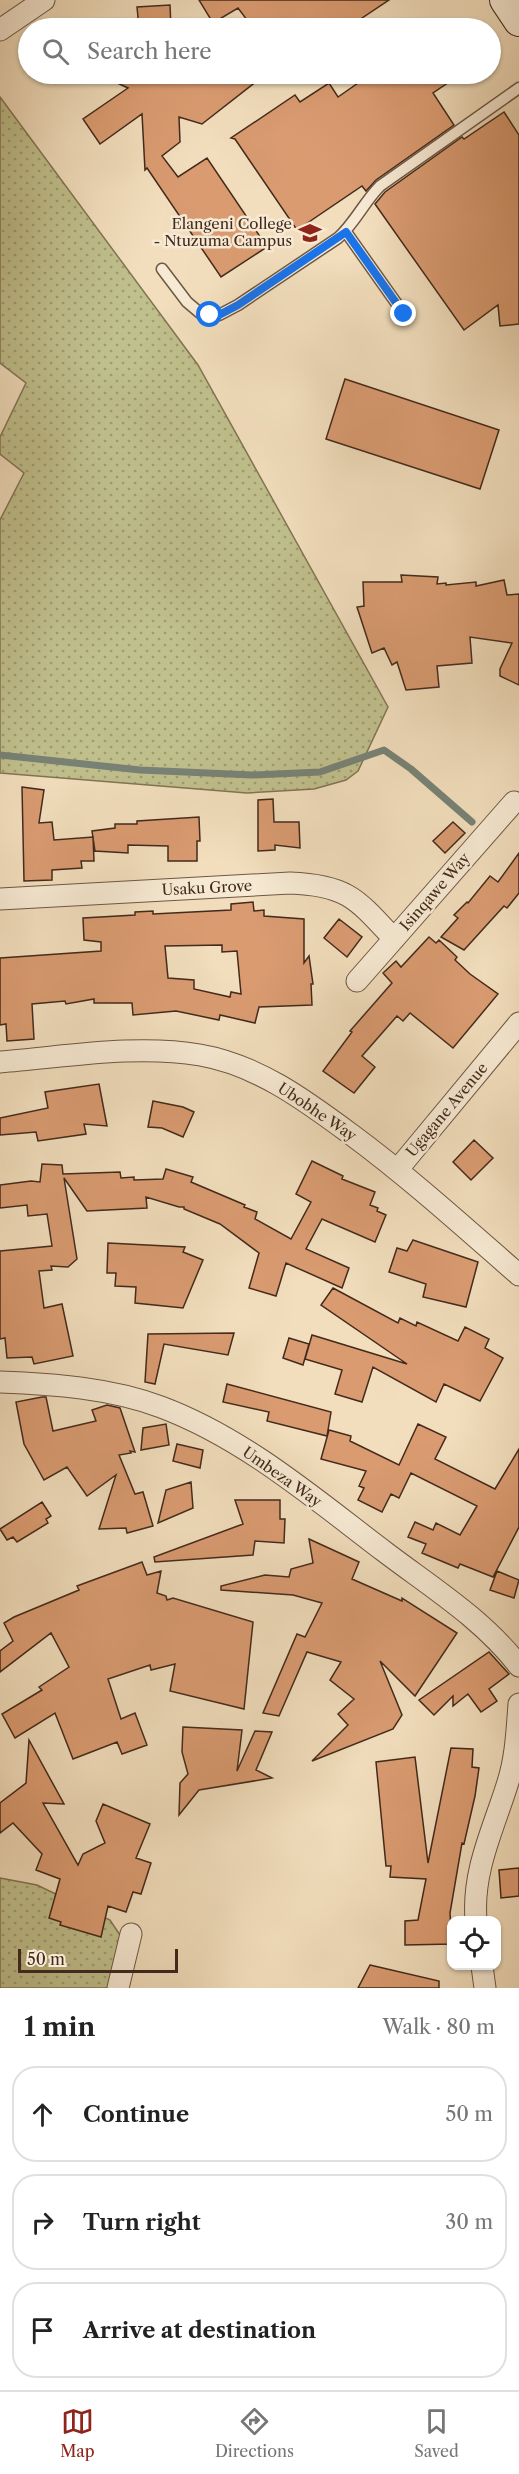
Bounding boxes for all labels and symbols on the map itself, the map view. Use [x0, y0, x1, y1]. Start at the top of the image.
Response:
place label: Elangeni College - Ntuzuma Campus [153, 214, 292, 250]
school or university icon: Elangeni College - Ntuzuma Campus [297, 220, 323, 246]
route end [390, 300, 416, 326]
route start [196, 301, 222, 327]
street label: Isinqawe Way [395, 848, 474, 935]
street label: Usaku Grove [161, 876, 253, 899]
street label: Ugagane Avenue [402, 1059, 492, 1161]
street label: Ubobhe Way [274, 1078, 361, 1145]
street label: Umbeza Way [239, 1442, 326, 1511]
scale bar [18, 1946, 178, 1974]

